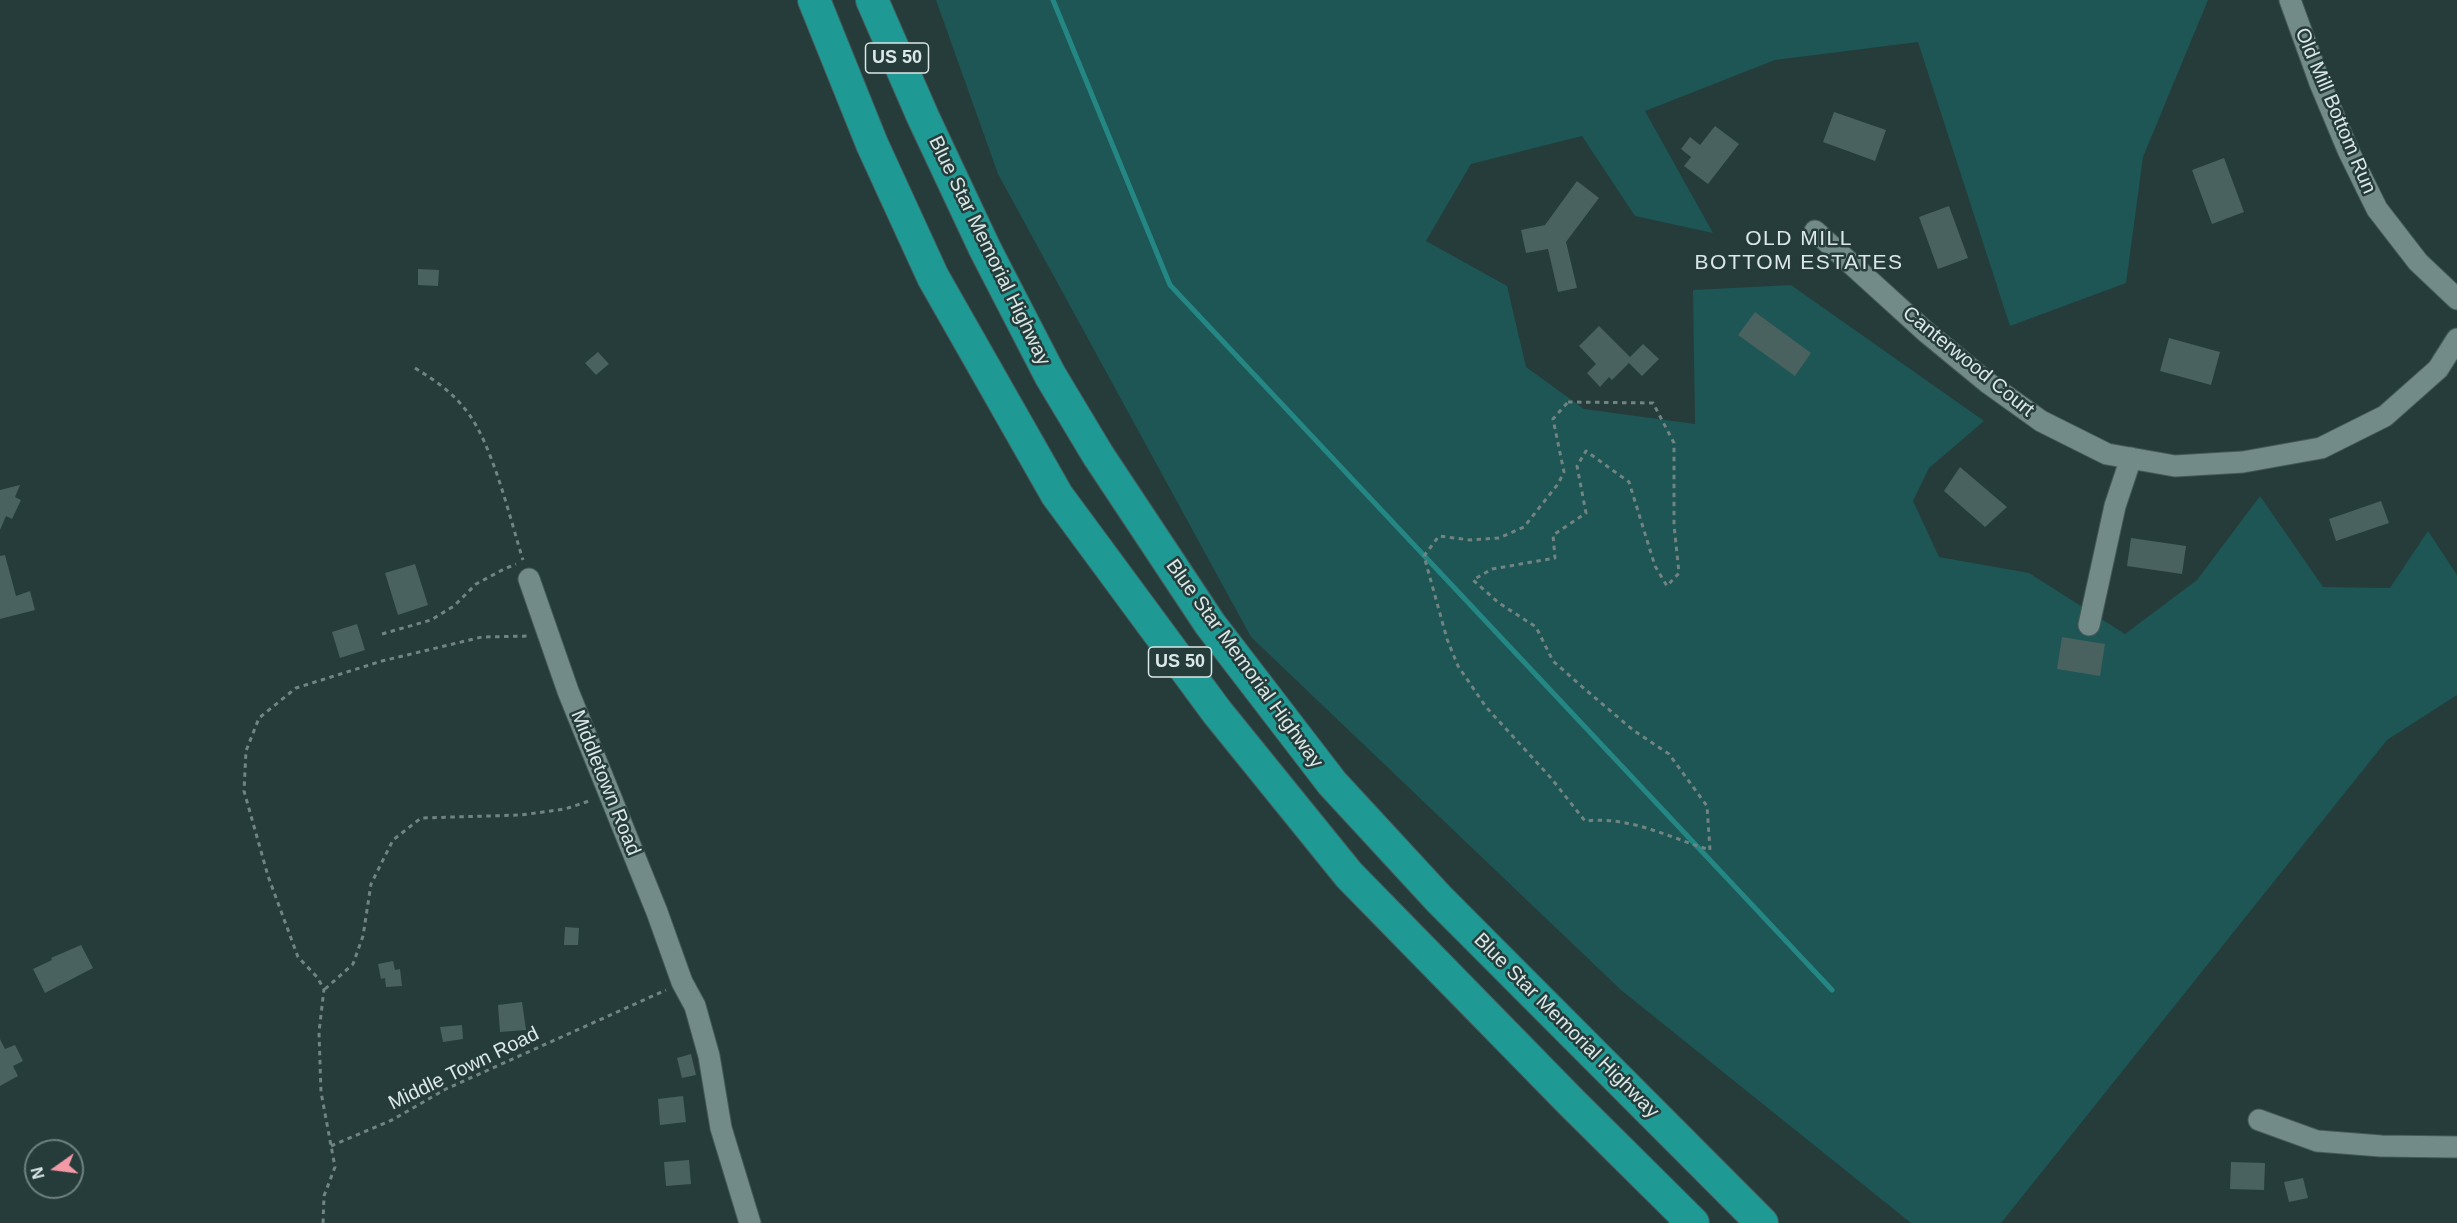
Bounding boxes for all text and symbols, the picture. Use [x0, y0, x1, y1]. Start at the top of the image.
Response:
street label: Old Mill Bottom Run [2289, 24, 2381, 198]
road number: US 50 [866, 43, 928, 73]
street label: Blue Star Memorial Highway [923, 132, 1055, 370]
district label: OLD MILL BOTTOM ESTATES [1695, 226, 1903, 276]
street label: Canterwood Court [1897, 302, 2039, 422]
street label: Blue Star Memorial Highway [1160, 555, 1328, 773]
road number: US 50 [1148, 647, 1212, 677]
street label: Middletown Road [565, 707, 645, 859]
street label: Blue Star Memorial Highway [1468, 928, 1664, 1124]
street label: Middle Town Road [385, 1022, 543, 1116]
north arrow [24, 1139, 84, 1199]
text: N [28, 1165, 48, 1181]

